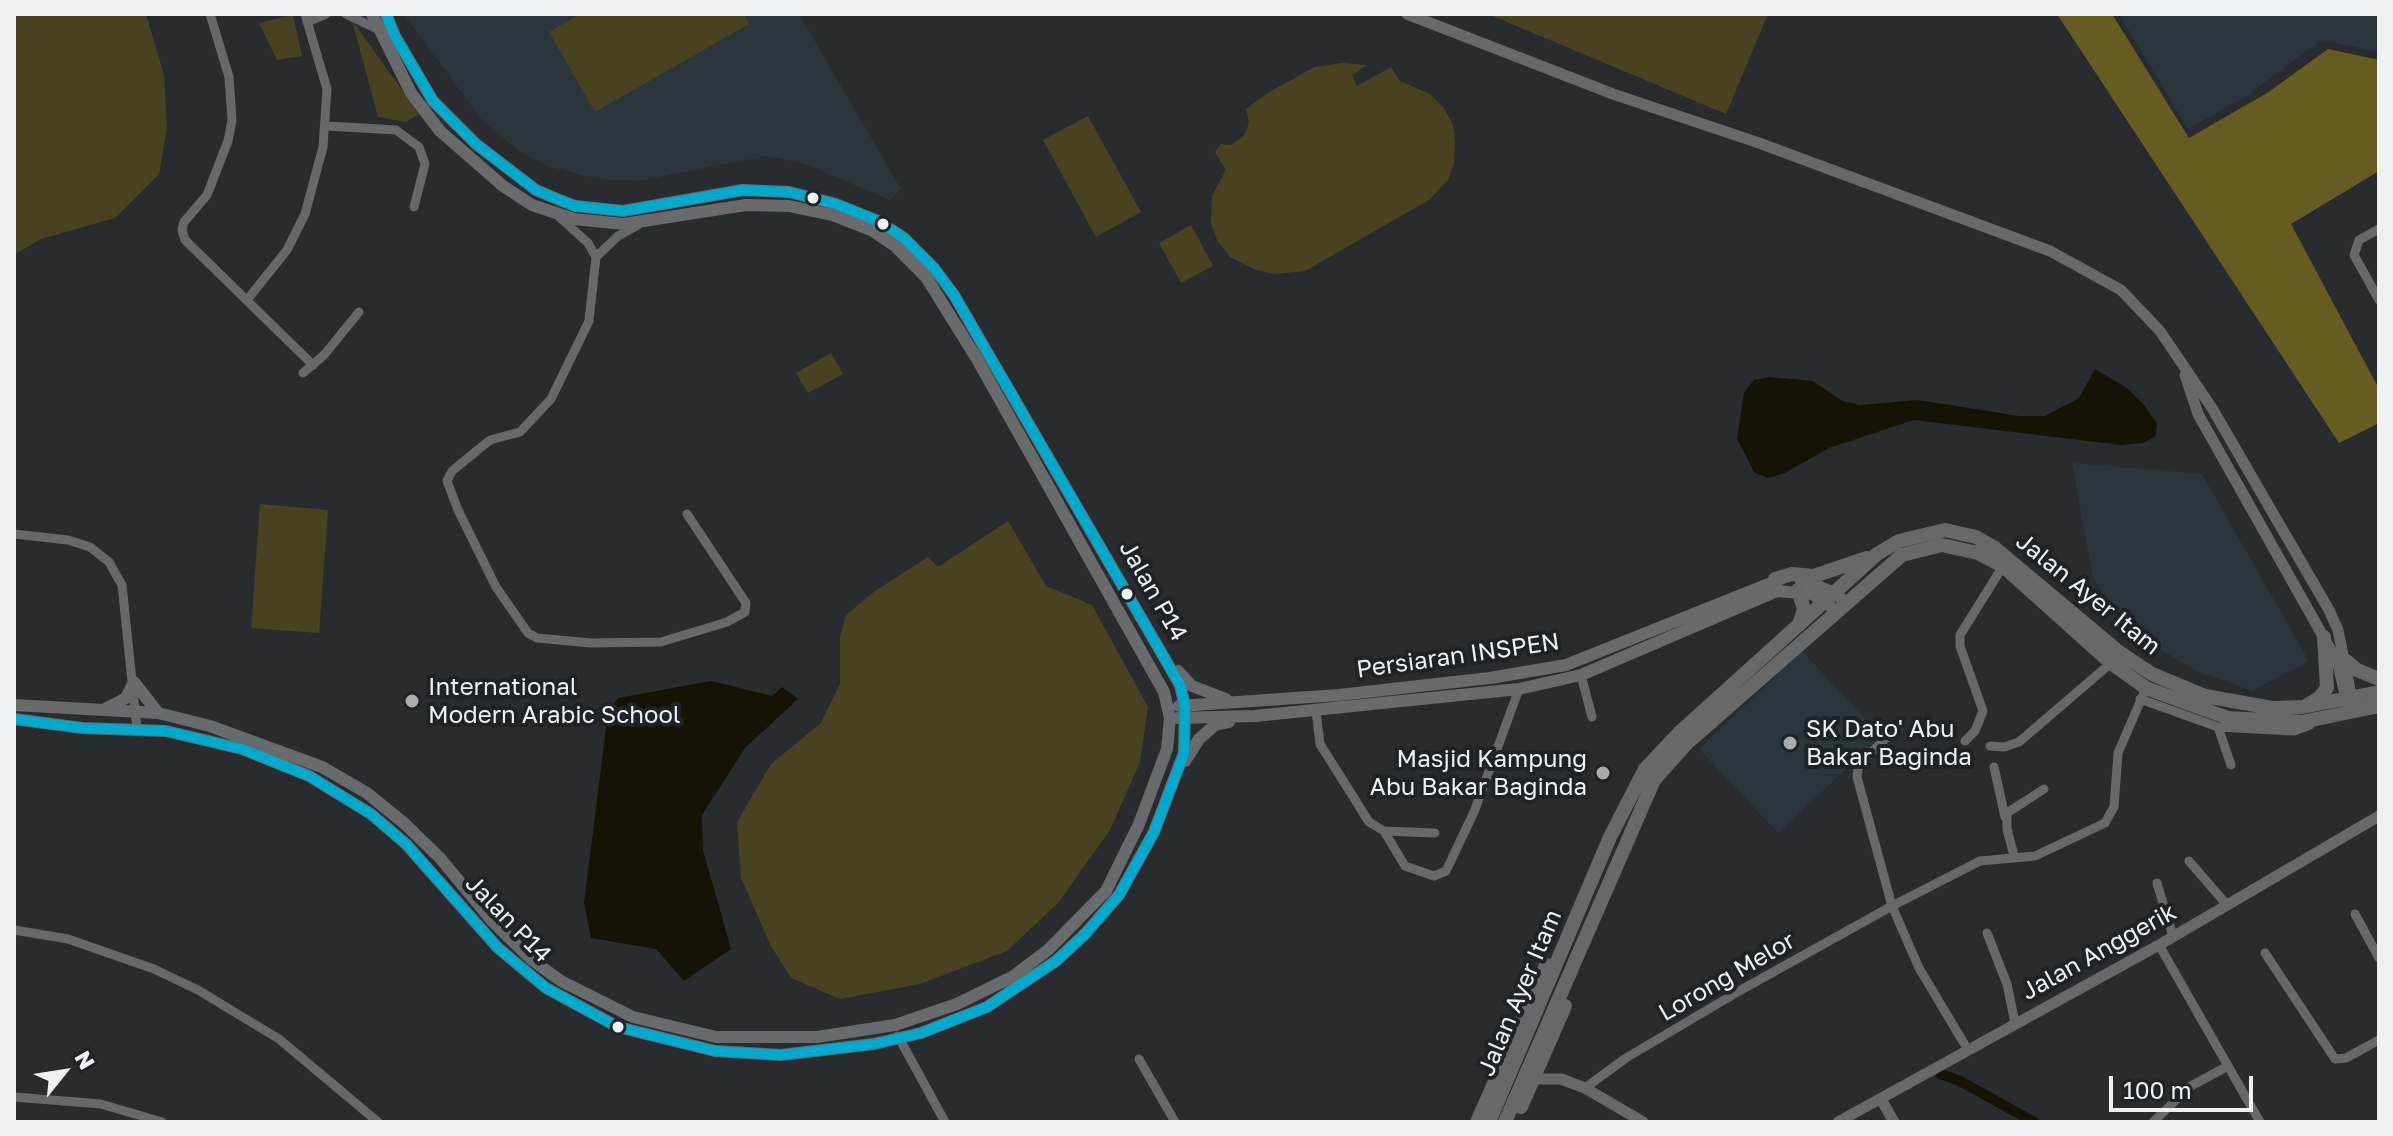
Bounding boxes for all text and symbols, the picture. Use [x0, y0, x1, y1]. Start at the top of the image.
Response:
unlabelled marker [805, 190, 821, 206]
unlabelled marker [875, 216, 891, 232]
street label: Jalan Ayer Itam [2010, 527, 2166, 661]
street label: Jalan P14 [1113, 536, 1193, 646]
unlabelled marker [1119, 586, 1135, 602]
street label: Persiaran INSPEN [1355, 627, 1561, 685]
place label: International Modern Arabic School [428, 673, 681, 729]
marker: International Modern Arabic School [403, 692, 421, 710]
place label: SK Dato' Abu Bakar Baginda [1806, 715, 1972, 771]
marker: SK Dato' Abu Bakar Baginda [1781, 734, 1799, 752]
place label: Masjid Kampung Abu Bakar Baginda [1370, 745, 1587, 801]
marker: Masjid Kampung Abu Bakar Baginda [1594, 764, 1612, 782]
street label: Jalan P14 [459, 869, 557, 969]
street label: Jalan Anggerik [2017, 898, 2181, 1006]
street label: Jalan Ayer Itam [1472, 906, 1568, 1080]
street label: Lorong Melor [1654, 926, 1800, 1028]
unlabelled marker [610, 1019, 626, 1035]
north arrow [24, 1032, 104, 1112]
text: N [69, 1046, 101, 1074]
scale bar [2113, 1060, 2257, 1110]
text: 100 m [2123, 1075, 2192, 1104]

